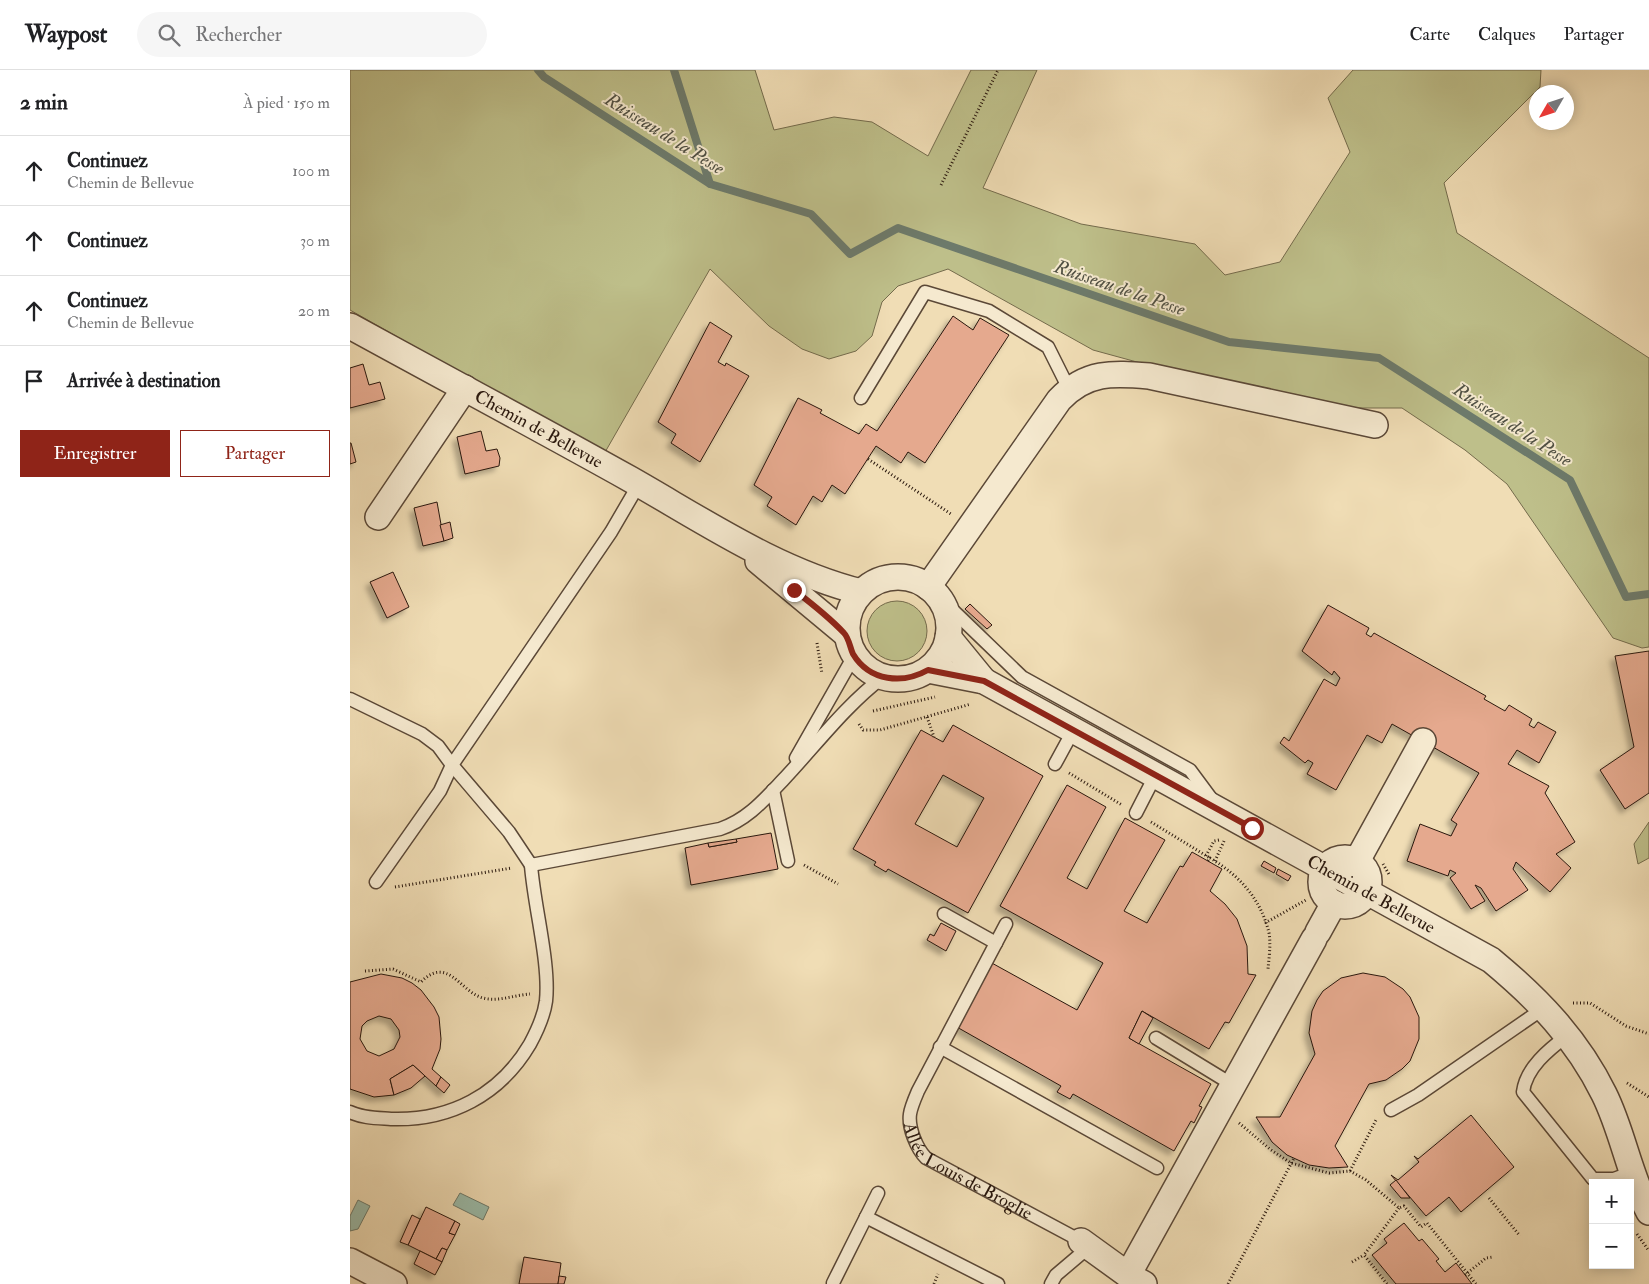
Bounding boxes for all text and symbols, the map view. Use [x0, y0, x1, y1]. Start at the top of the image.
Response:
search box [137, 12, 487, 57]
text: Waypost [25, 19, 107, 50]
icon: search [155, 21, 183, 49]
text: Rechercher [195, 23, 282, 47]
text: Carte [1409, 23, 1450, 46]
text: Calques [1478, 23, 1535, 46]
text: Partager [1563, 23, 1624, 46]
north arrow [1529, 85, 1574, 130]
water label: Ruisseau de la Pesse [599, 87, 729, 181]
text: 2 min [20, 89, 68, 116]
text: À pied · 150 m [243, 93, 330, 113]
text: Continuez [67, 149, 148, 173]
icon: ahead [20, 157, 48, 185]
text: 100 m [292, 161, 330, 181]
text: Chemin de Bellevue [67, 173, 194, 193]
icon: ahead [20, 227, 48, 255]
text: Continuez [67, 229, 148, 253]
text: 30 m [300, 231, 330, 251]
water label: Ruisseau de la Pesse [1050, 254, 1189, 322]
text: Continuez [67, 289, 148, 313]
icon: ahead [20, 297, 48, 325]
text: 20 m [298, 301, 330, 321]
text: Chemin de Bellevue [67, 313, 194, 333]
icon: arrive [20, 367, 48, 395]
text: Arrivée à destination [67, 369, 221, 393]
water label: Ruisseau de la Pesse [1448, 377, 1577, 472]
street label: Chemin de Bellevue [470, 385, 607, 474]
button: Enregistrer [20, 430, 170, 477]
button: Partager [180, 430, 330, 477]
route end [783, 579, 806, 602]
route start [1241, 817, 1264, 840]
street label: Chemin de Bellevue [1303, 850, 1439, 939]
street label: Allée Louis de Broglie [898, 1119, 1036, 1225]
map controls [1589, 1179, 1634, 1269]
button: + [1589, 1179, 1634, 1224]
button: − [1589, 1224, 1634, 1269]

